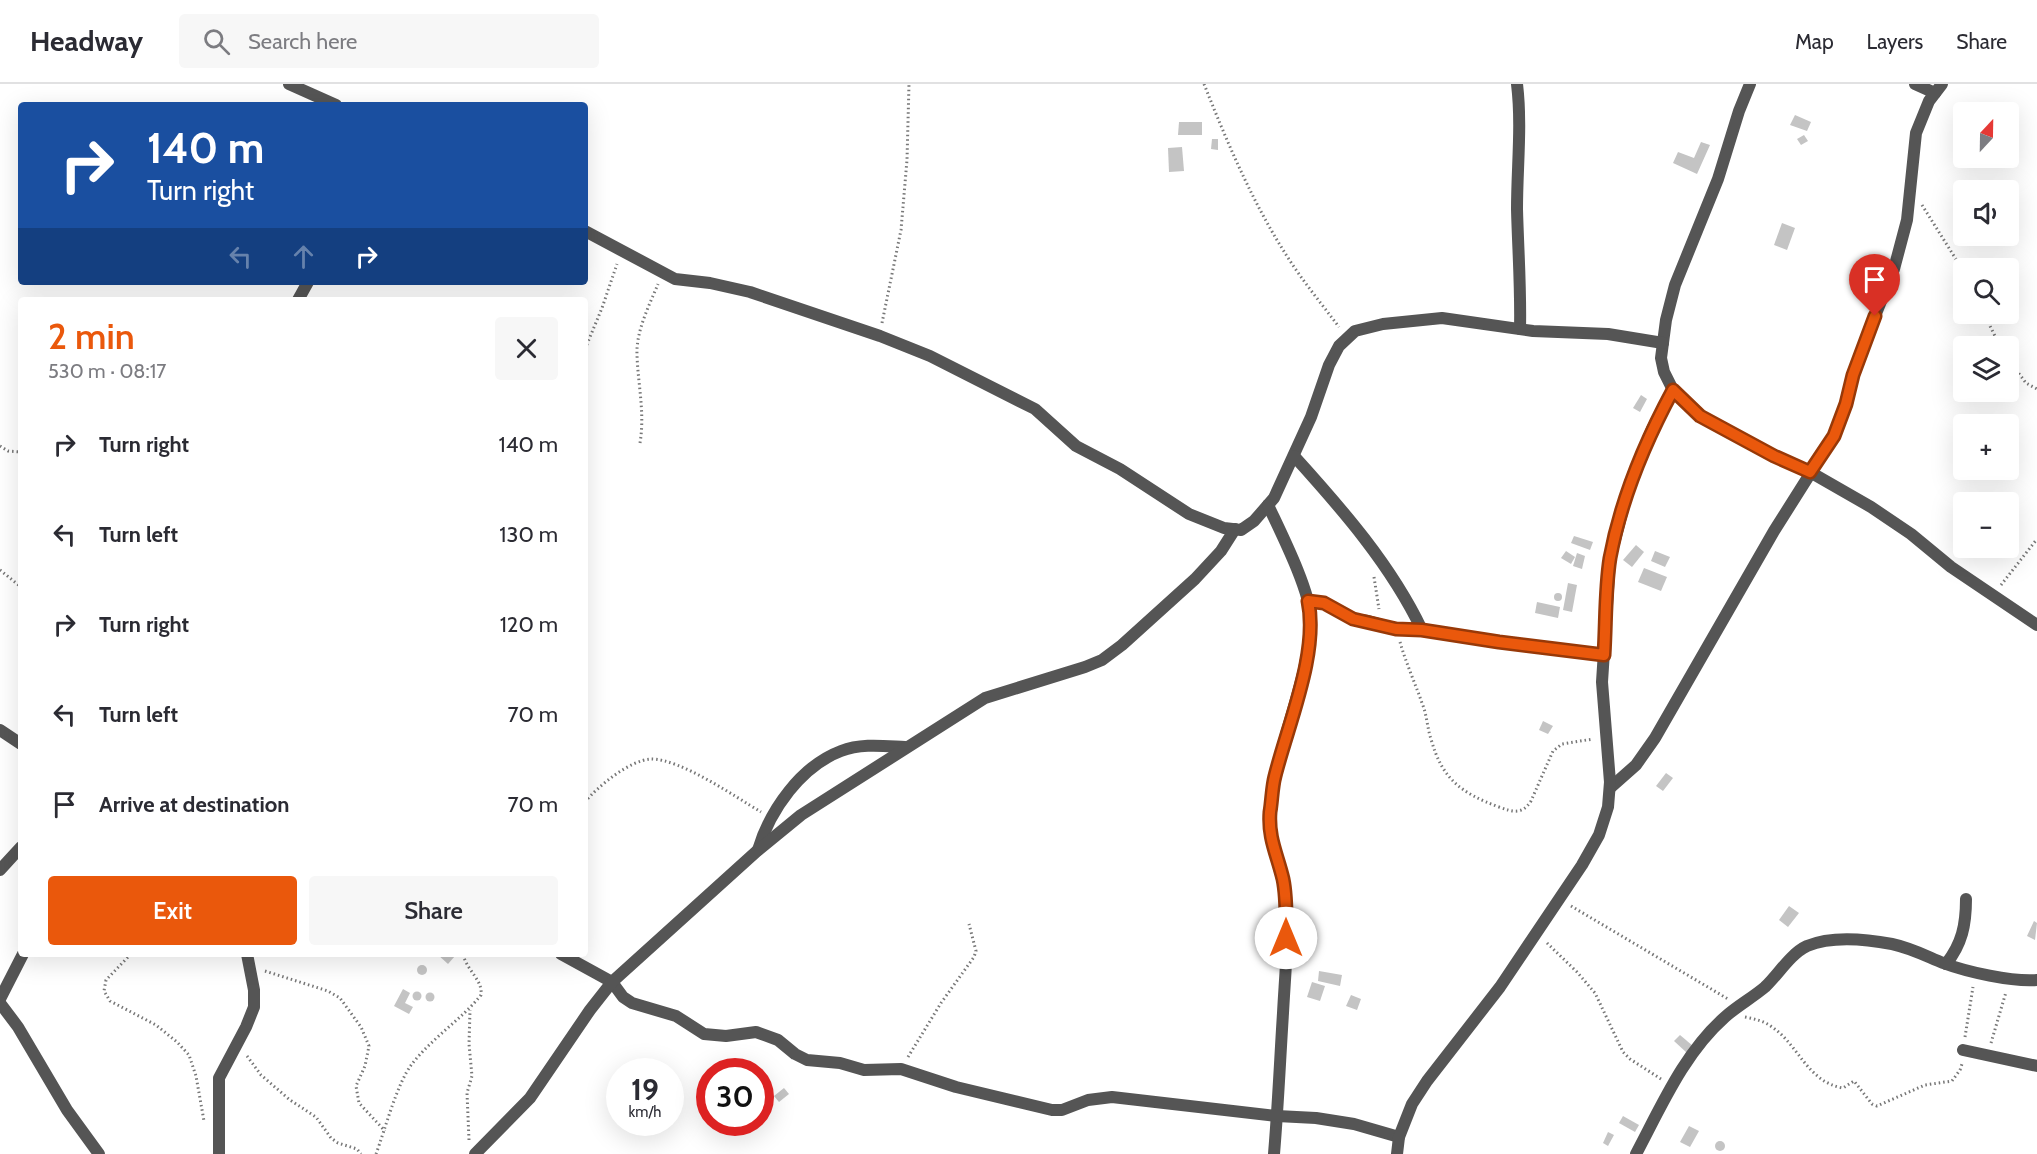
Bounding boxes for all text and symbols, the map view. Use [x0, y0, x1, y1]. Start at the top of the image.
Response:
search box [179, 14, 599, 68]
text: Headway [30, 24, 143, 58]
icon: search [200, 25, 233, 58]
text: Search here [248, 28, 357, 55]
text: Map [1795, 29, 1834, 54]
text: Layers [1867, 29, 1923, 54]
text: Share [1956, 29, 2007, 54]
north arrow [1953, 102, 2019, 168]
map controls [1953, 102, 2019, 558]
text: 140 m [147, 122, 264, 174]
icon: right [48, 126, 126, 204]
text: Turn right [147, 174, 254, 207]
button: sound [1953, 180, 2019, 246]
icon: left [224, 240, 257, 273]
icon: ahead [287, 240, 320, 273]
icon: right [350, 240, 383, 273]
pin [1849, 254, 1900, 316]
button: search [1953, 258, 2019, 324]
icon: arrive [1858, 263, 1891, 296]
text: 2 min [48, 314, 135, 358]
button: close [495, 317, 558, 380]
button: layers [1953, 336, 2019, 402]
text: 530 m · 08:17 [48, 359, 166, 383]
button: + [1953, 414, 2019, 480]
icon: right [48, 428, 81, 461]
text: Turn right [99, 431, 189, 458]
text: 140 m [499, 431, 558, 458]
button: − [1953, 492, 2019, 558]
icon: left [48, 518, 81, 551]
text: Turn left [99, 521, 178, 548]
text: 130 m [499, 521, 558, 548]
icon: right [48, 608, 81, 641]
text: Turn right [99, 611, 189, 638]
text: 120 m [500, 611, 558, 638]
icon: left [48, 698, 81, 731]
text: Turn left [99, 701, 178, 728]
text: 70 m [508, 701, 558, 728]
icon: arrive [48, 788, 81, 821]
text: Arrive at destination [99, 791, 289, 818]
text: 70 m [508, 791, 558, 818]
button: Exit [48, 876, 297, 945]
button: Share [309, 876, 558, 945]
position arrow [1254, 906, 1318, 970]
speed limit sign: 30 [696, 1058, 774, 1136]
text: 19 [631, 1071, 659, 1108]
text: km/h [629, 1103, 661, 1121]

